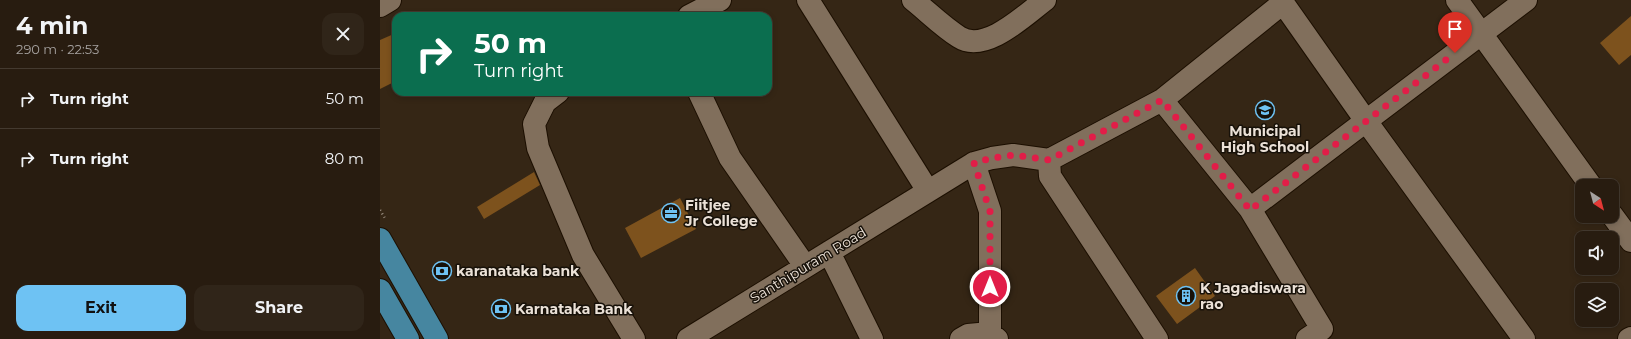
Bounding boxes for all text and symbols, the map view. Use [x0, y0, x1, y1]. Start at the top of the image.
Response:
text: 4 min [16, 11, 88, 40]
pin [1438, 12, 1472, 53]
button: close [322, 13, 364, 55]
icon: arrive [1444, 18, 1466, 40]
text: 50 m [474, 26, 547, 60]
icon: right [408, 28, 460, 80]
text: 290 m · 22:53 [16, 41, 99, 57]
text: Turn right [474, 60, 564, 82]
icon: right [16, 88, 38, 110]
text: Turn right [50, 89, 129, 108]
text: 50 m [326, 89, 364, 108]
school or university icon: Municipal High School [1254, 99, 1276, 121]
place label: Municipal High School [1221, 122, 1309, 156]
icon: right [16, 148, 38, 170]
text: Turn right [50, 149, 129, 168]
text: 80 m [325, 149, 364, 168]
north arrow [1575, 179, 1619, 223]
map controls [1575, 179, 1619, 327]
place label: Fiitjee Jr College [684, 196, 758, 230]
office icon: Fiitjee Jr College [660, 202, 682, 224]
street label: Santhipuram Road [747, 223, 869, 307]
button: sound [1575, 231, 1619, 275]
bank icon: karanataka bank [431, 260, 453, 282]
place label: karanataka bank [456, 262, 580, 280]
position arrow [969, 266, 1011, 308]
place label: K Jagadiswara rao [1200, 279, 1306, 313]
button: layers [1575, 283, 1619, 327]
button: Exit [16, 285, 186, 331]
button: Share [194, 285, 364, 331]
building icon: K Jagadiswara rao [1175, 285, 1197, 307]
bank icon: Karnataka Bank [490, 298, 512, 320]
place label: Karnataka Bank [515, 300, 633, 318]

